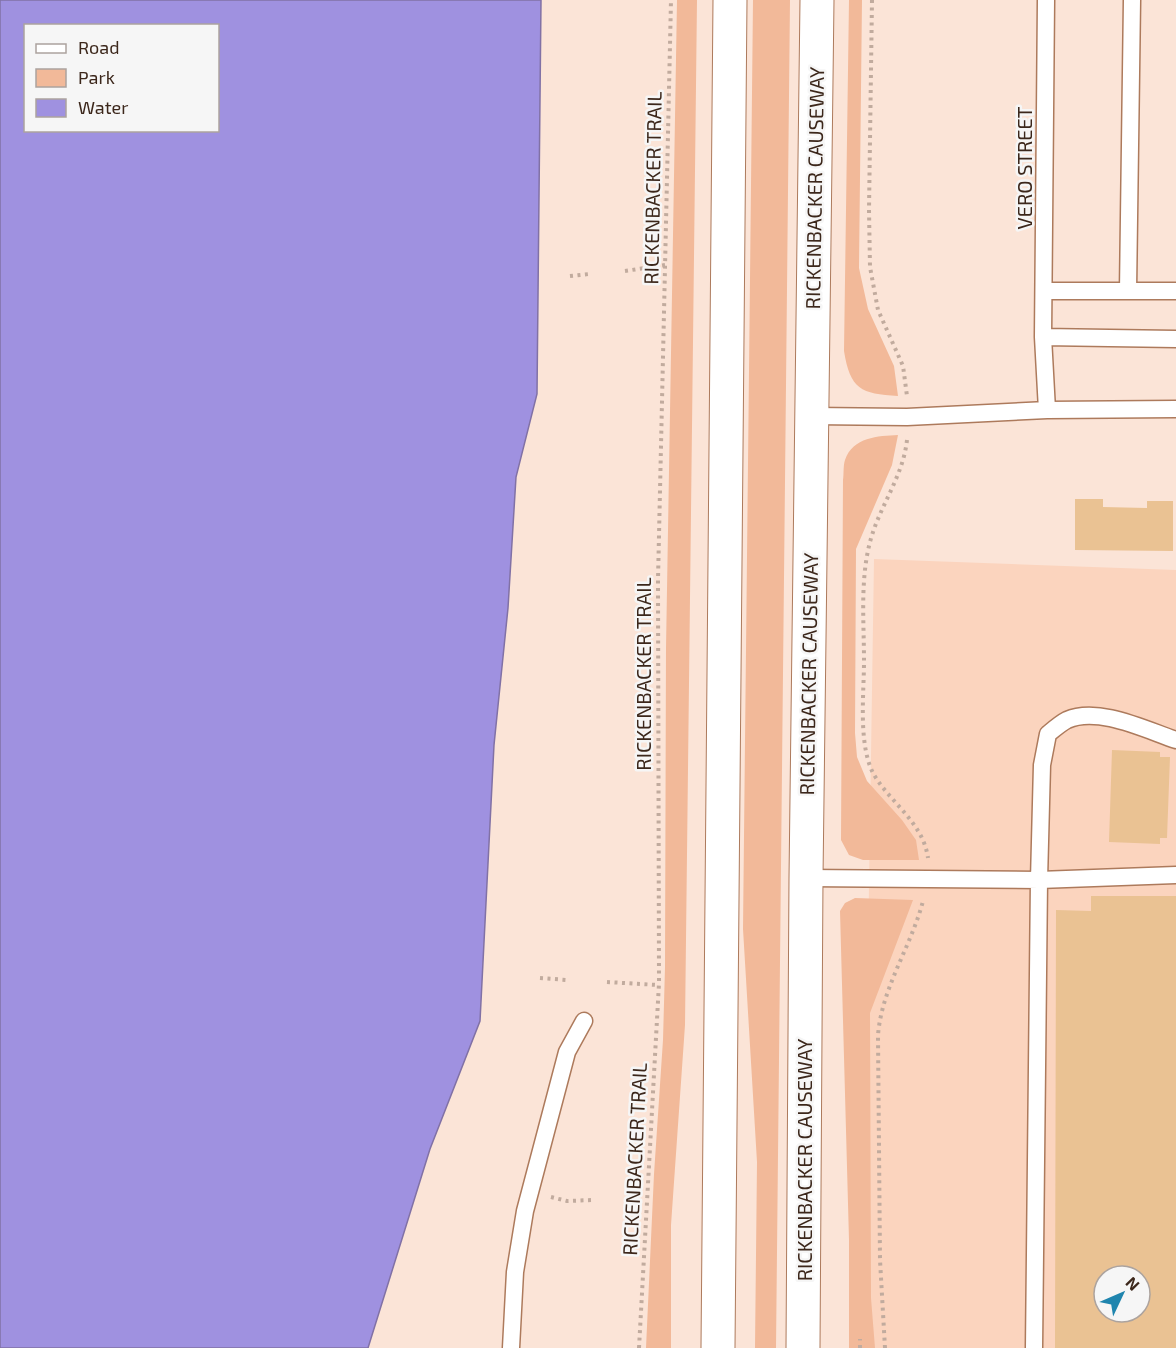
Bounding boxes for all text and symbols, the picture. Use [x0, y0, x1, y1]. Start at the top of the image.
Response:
legend [24, 24, 219, 132]
text: Road [78, 36, 119, 58]
text: Park [78, 66, 115, 88]
street label: RICKENBACKER CAUSEWAY [800, 66, 828, 309]
street label: RICKENBACKER TRAIL [638, 91, 666, 285]
text: Water [78, 96, 128, 118]
street label: VERO STREET [1012, 106, 1036, 229]
street label: RICKENBACKER CAUSEWAY [794, 552, 822, 795]
street label: RICKENBACKER TRAIL [631, 577, 655, 771]
street label: RICKENBACKER CAUSEWAY [792, 1038, 816, 1281]
street label: RICKENBACKER TRAIL [617, 1062, 651, 1256]
north arrow [1092, 1264, 1152, 1324]
text: N [1122, 1272, 1144, 1294]

